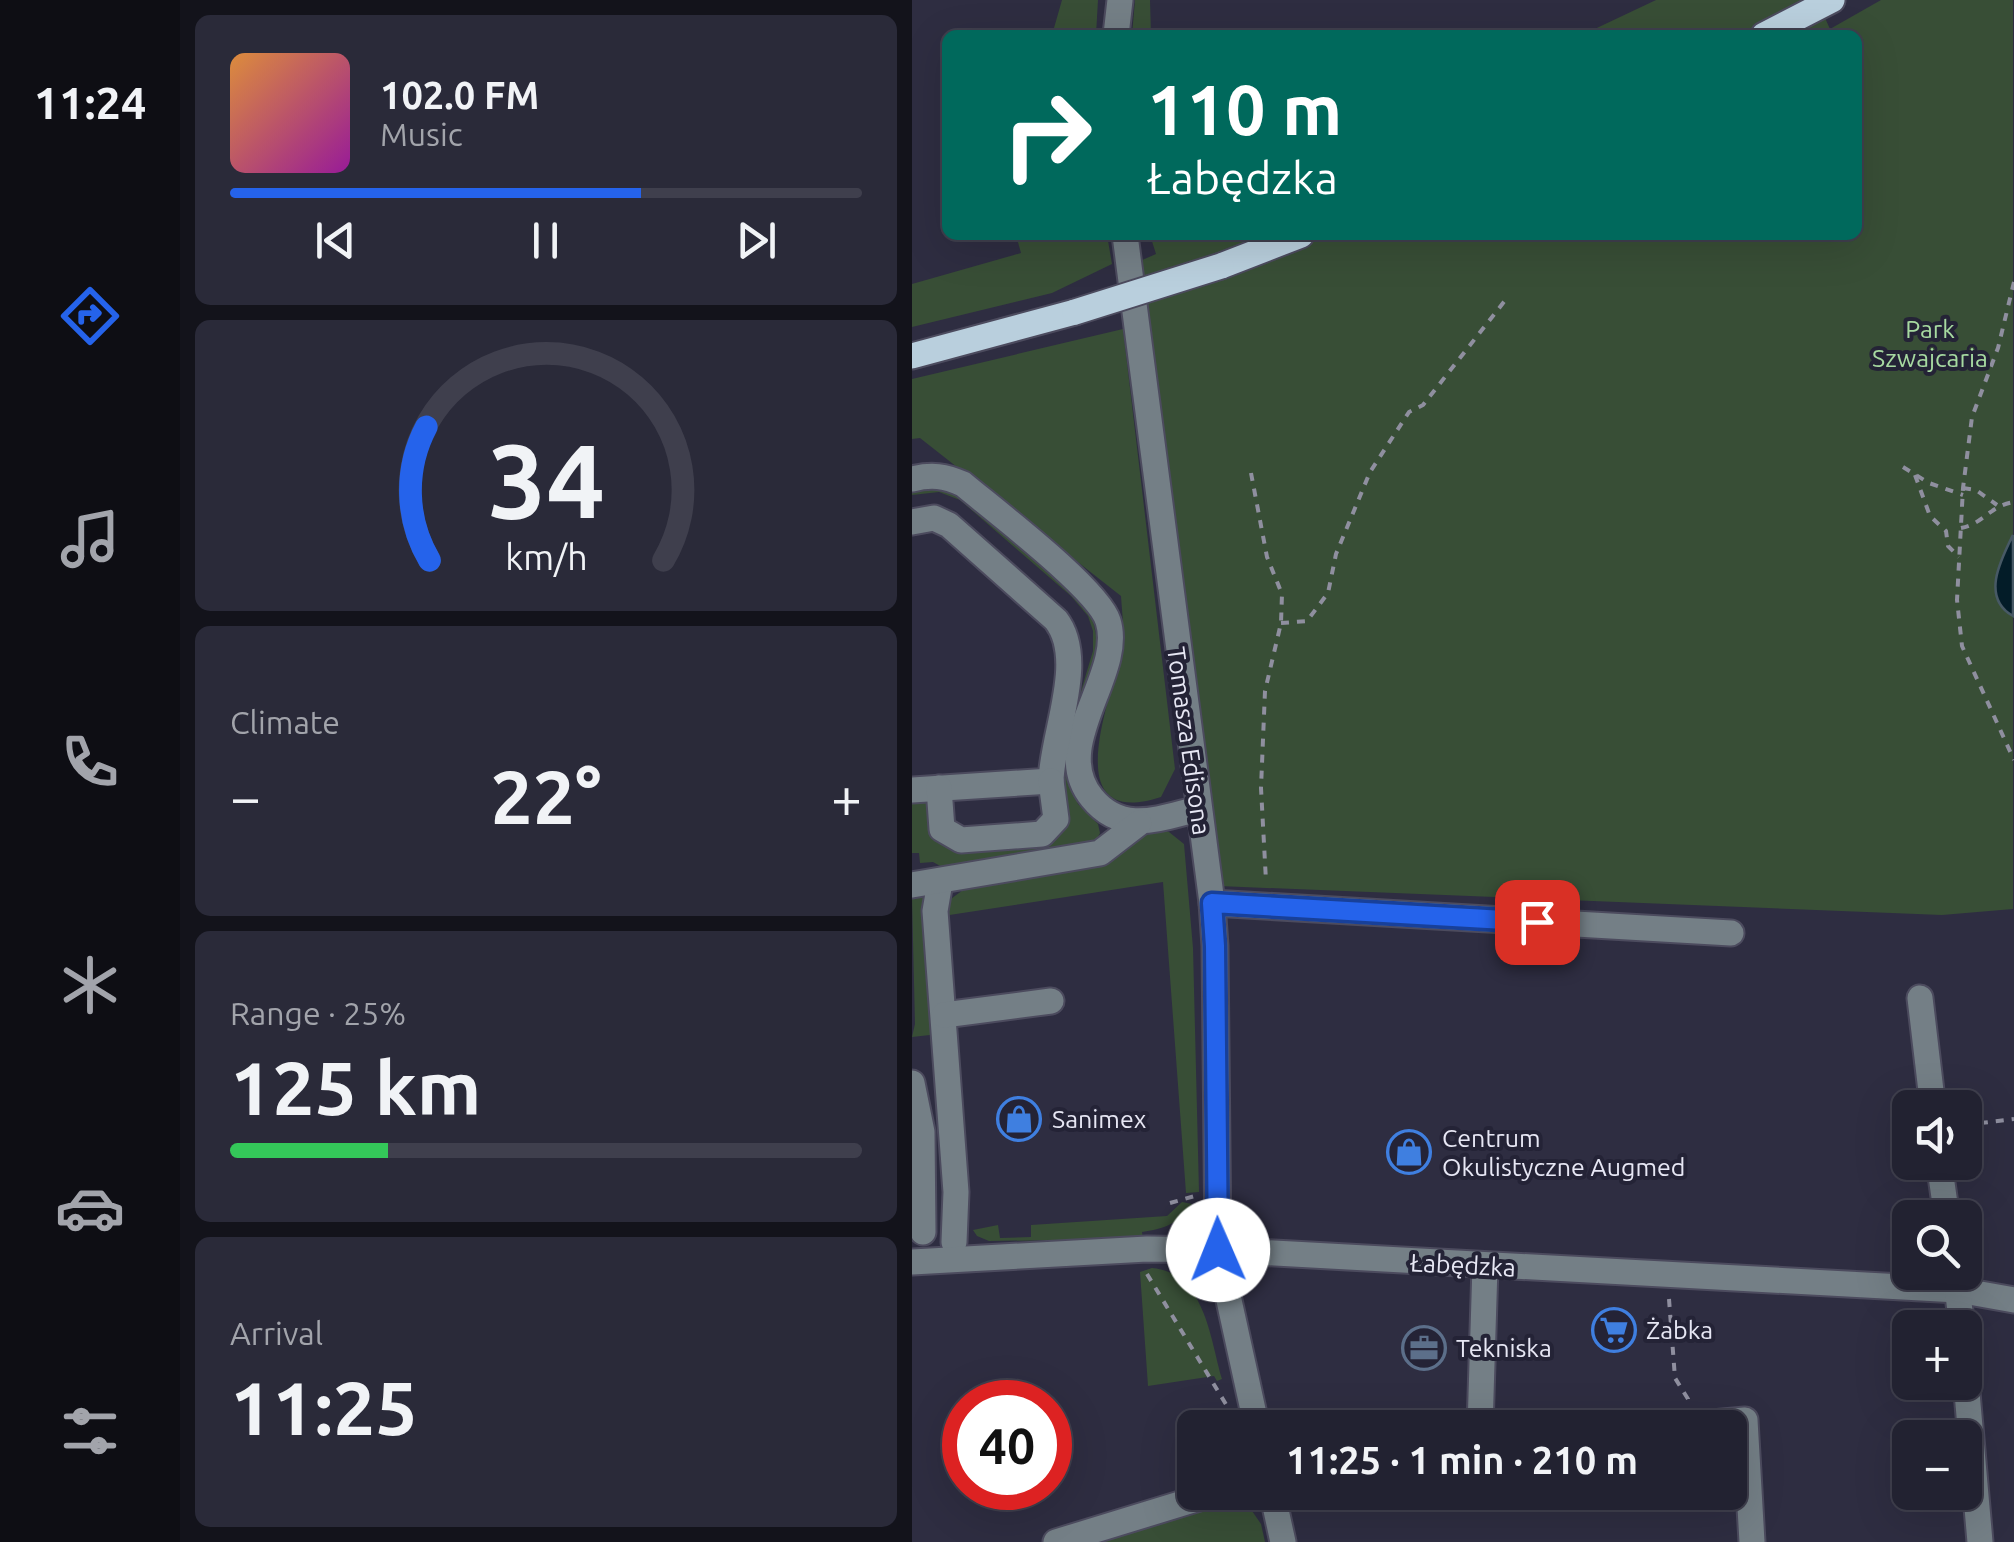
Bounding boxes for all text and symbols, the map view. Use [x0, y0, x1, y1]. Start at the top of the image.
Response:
icon: right [982, 70, 1112, 200]
text: 110 m [1147, 70, 1342, 148]
text: 102.0 FM [380, 74, 539, 116]
text: 11:24 [34, 77, 146, 128]
text: Music [380, 116, 463, 152]
text: Łabędzka [1147, 152, 1338, 203]
icon: previous [308, 213, 363, 268]
icon: pause [518, 213, 573, 268]
icon: next [729, 213, 784, 268]
icon: directions [55, 281, 125, 351]
park label: Park Szwajcaria [1872, 315, 1988, 372]
text: 34 [487, 421, 605, 538]
icon: music [55, 504, 125, 574]
text: km/h [505, 537, 587, 577]
street label: Tomasza Edisona [1162, 645, 1216, 837]
text: Climate [230, 704, 340, 740]
icon: phone [55, 727, 125, 797]
text: 22° [490, 754, 602, 838]
text: − [230, 766, 261, 827]
text: + [831, 766, 862, 827]
pin [1495, 880, 1580, 965]
icon: arrive [1510, 895, 1565, 950]
icon: climate [55, 950, 125, 1020]
text: Range · 25% [230, 995, 406, 1031]
text: 125 km [230, 1045, 481, 1129]
map controls [1892, 1090, 1982, 1510]
button: sound [1892, 1090, 1982, 1180]
shop icon: Sanimex [996, 1096, 1042, 1142]
place label: Sanimex [1052, 1105, 1146, 1133]
place label: Centrum Okulistyczne Augmed [1442, 1124, 1685, 1181]
shop icon: Centrum Okulistyczne Augmed [1386, 1129, 1432, 1175]
icon: car [55, 1173, 125, 1243]
position arrow [1166, 1198, 1270, 1302]
button: search [1892, 1200, 1982, 1290]
street label: Łabędzka [1409, 1248, 1517, 1282]
supermarket icon: Żabka [1591, 1307, 1637, 1353]
button: + [1892, 1310, 1982, 1400]
text: Arrival [230, 1315, 323, 1351]
place label: Żabka [1646, 1316, 1713, 1344]
office icon: Tekniska [1401, 1325, 1447, 1371]
place label: Tekniska [1456, 1334, 1552, 1362]
text: 11:25 [230, 1365, 418, 1449]
speed limit sign: 40 [942, 1380, 1072, 1510]
icon: filters [55, 1396, 125, 1466]
button: − [1892, 1420, 1982, 1510]
text: 11:25 · 1 min · 210 m [1286, 1439, 1638, 1481]

